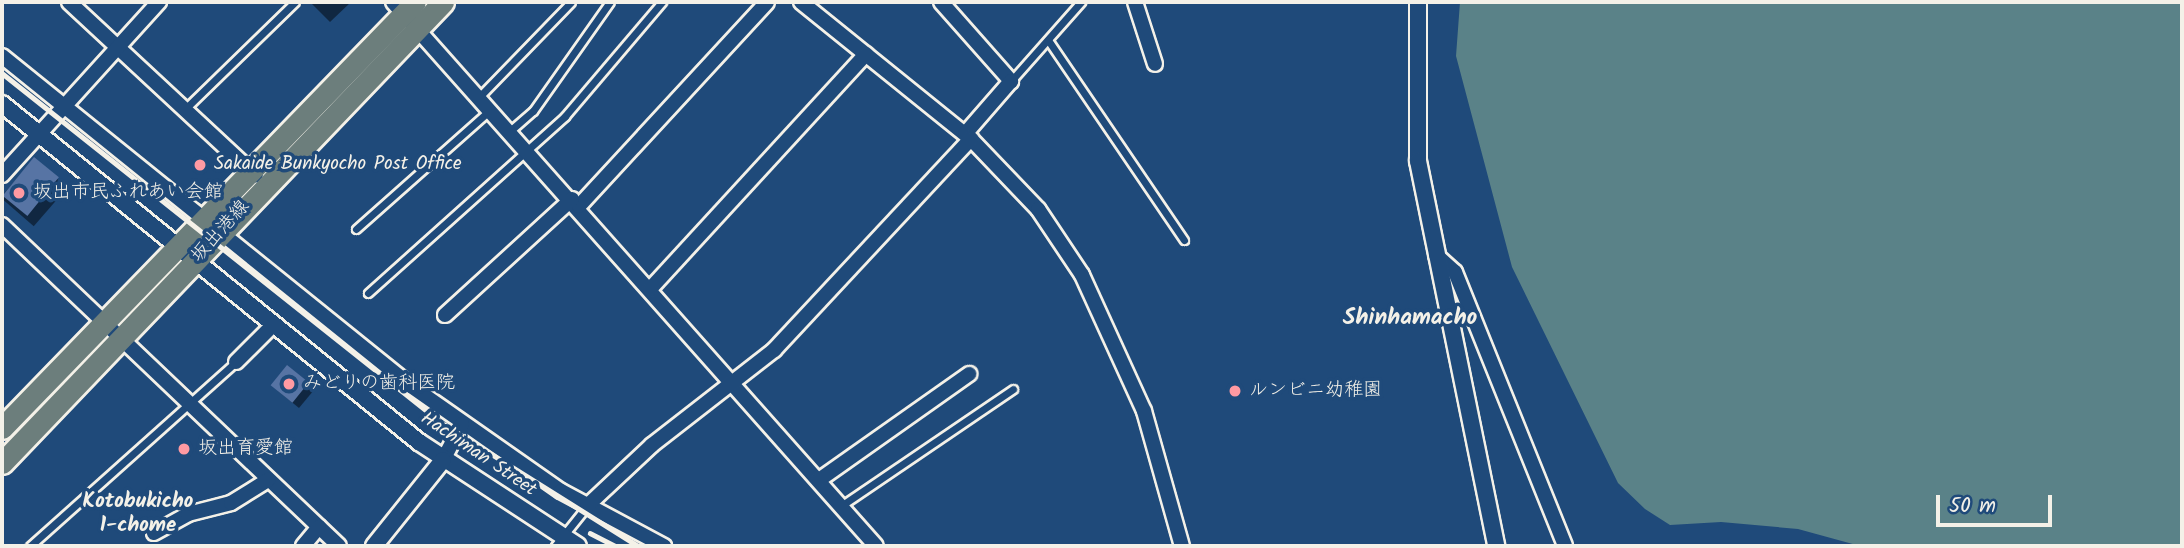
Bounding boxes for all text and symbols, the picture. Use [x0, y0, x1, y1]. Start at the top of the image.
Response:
place label: Sakaide Bunkyocho Post Office [214, 154, 461, 176]
marker: Sakaide Bunkyocho Post Office [192, 157, 208, 173]
place label: 坂出市民ふれあい会館 [33, 182, 223, 204]
marker: 坂出市民ふれあい会館 [11, 185, 27, 201]
street label: 坂出港線 [187, 196, 255, 268]
district label: Shinhamacho [1343, 304, 1477, 332]
place label: みどりの歯科医院 [303, 373, 455, 395]
marker: みどりの歯科医院 [281, 376, 297, 392]
place label: ルンビニ幼稚園 [1249, 380, 1382, 402]
marker: ルンビニ幼稚園 [1227, 383, 1243, 399]
street label: Hachiman Street [416, 408, 540, 502]
place label: 坂出育愛館 [198, 438, 293, 460]
marker: 坂出育愛館 [176, 441, 192, 457]
scale bar [1939, 482, 2054, 526]
district label: Kotobukicho 1-chome [83, 489, 193, 539]
text: 50 m [1949, 490, 1996, 523]

